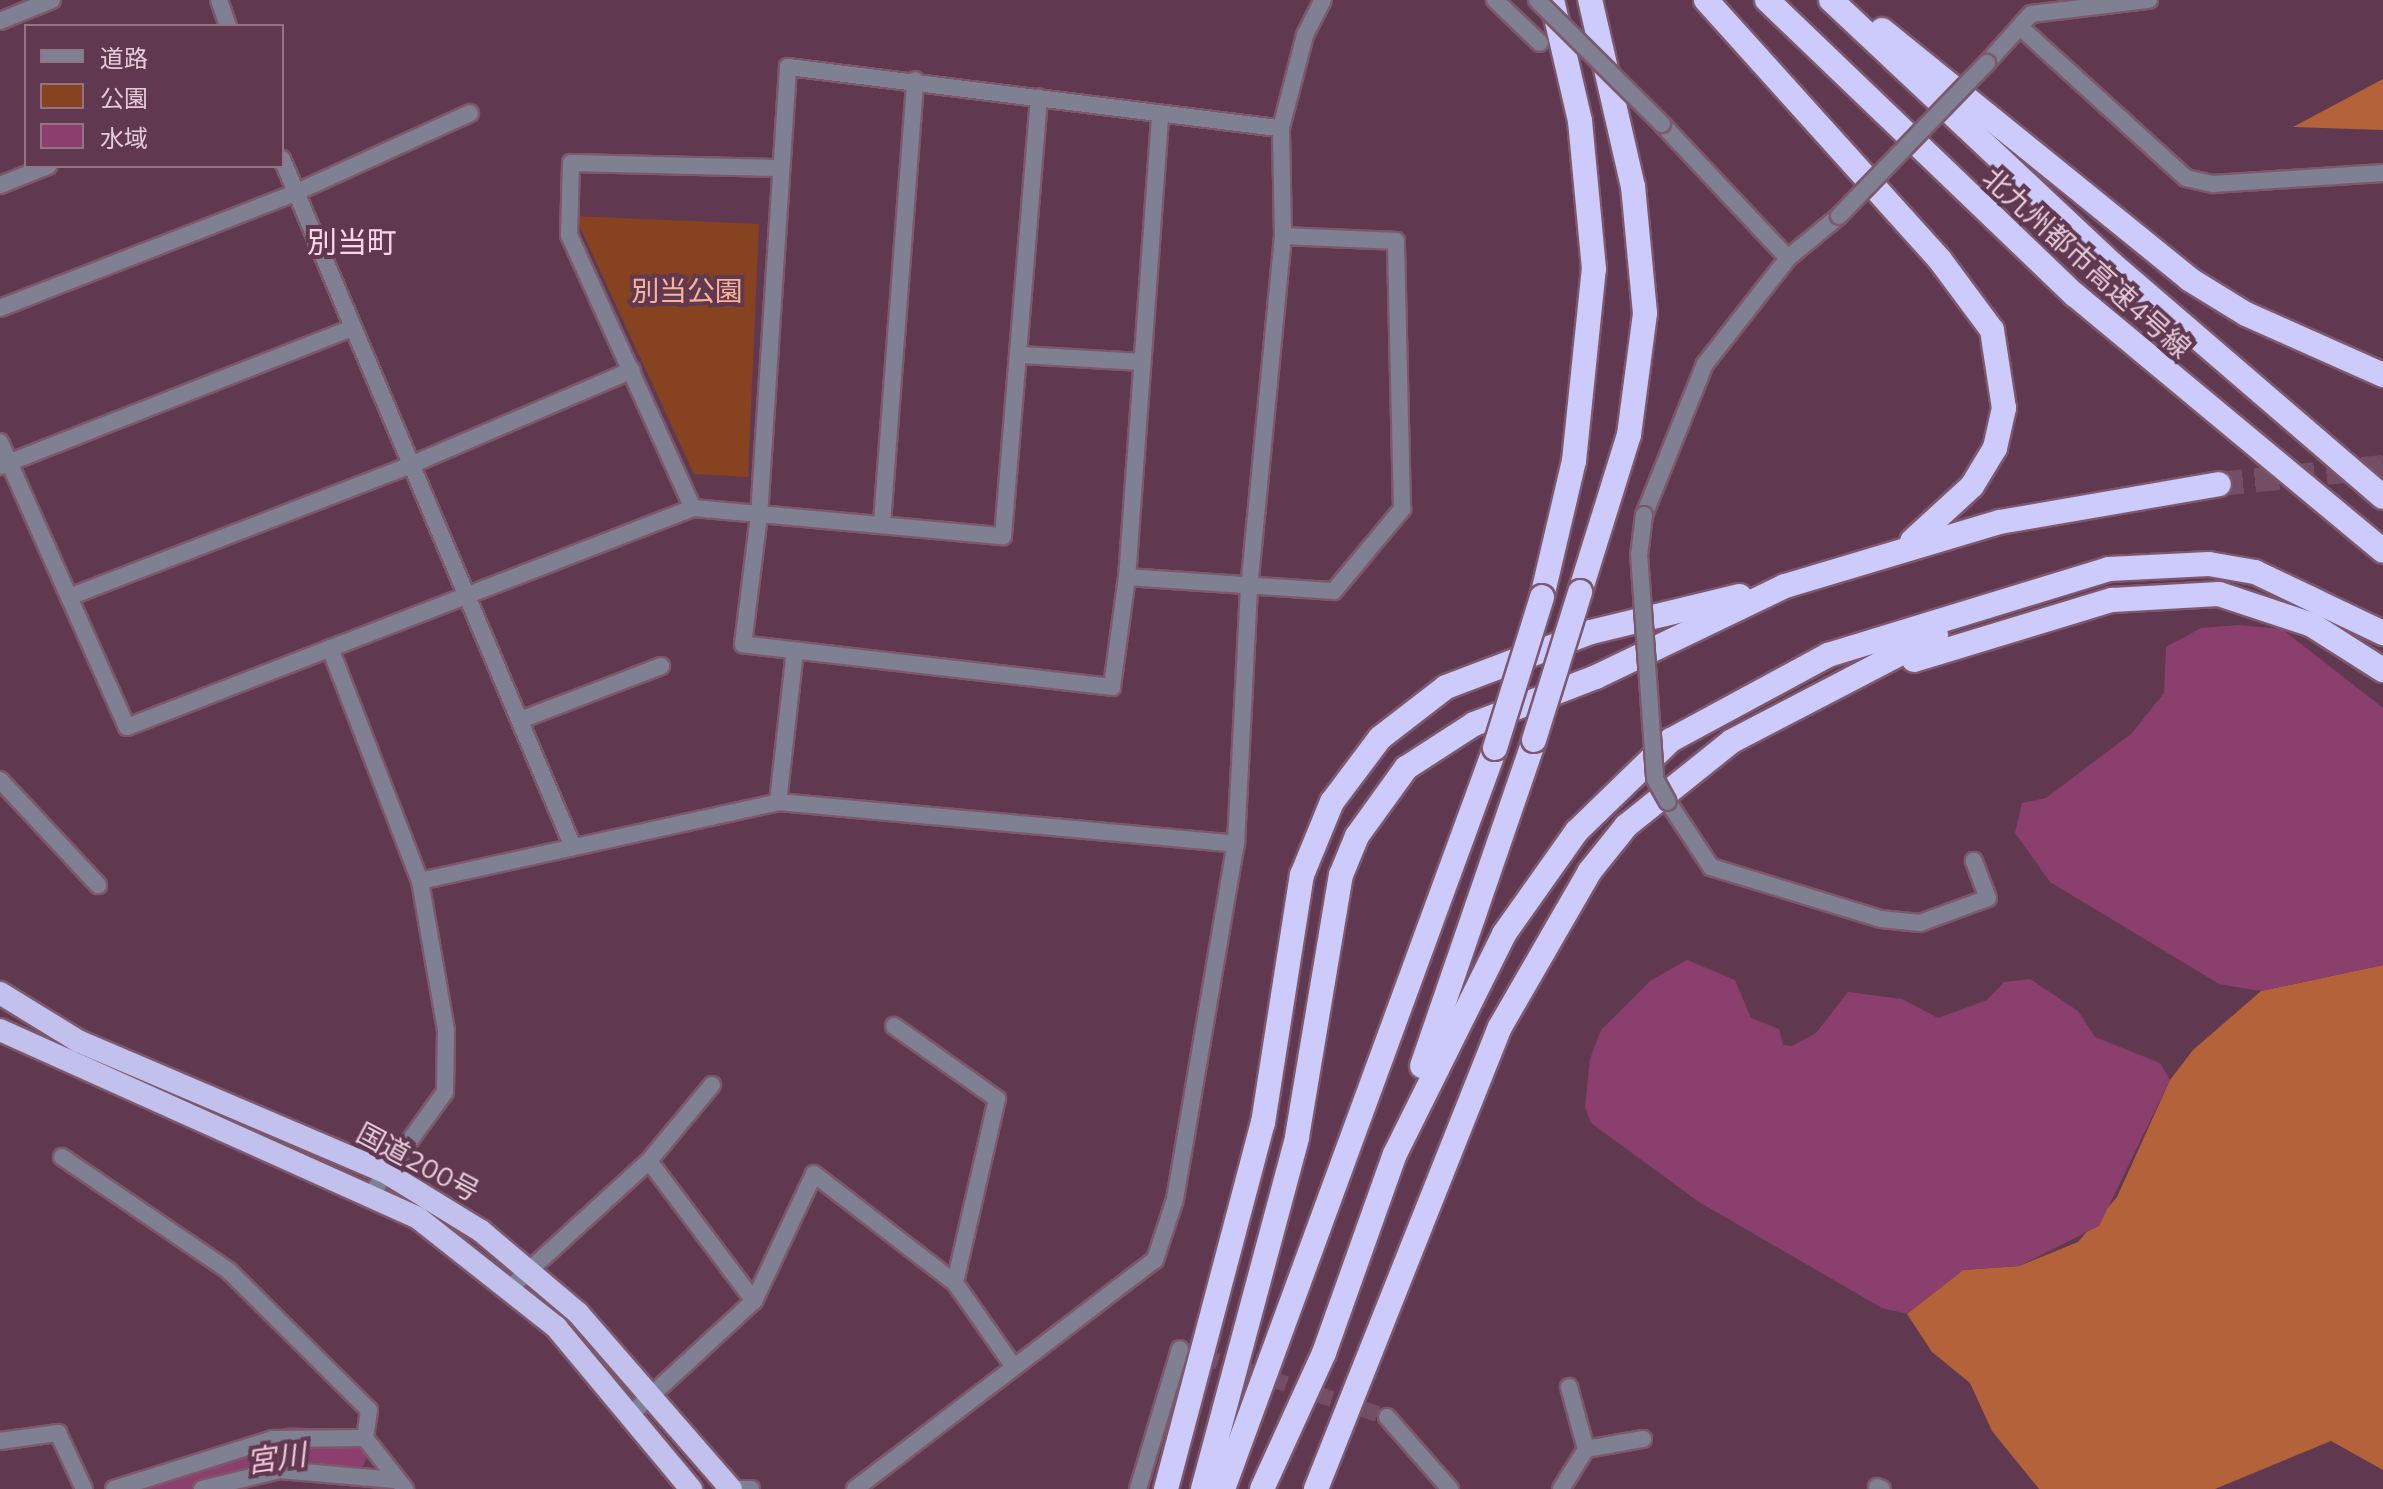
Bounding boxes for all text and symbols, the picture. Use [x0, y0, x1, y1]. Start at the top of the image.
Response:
legend [24, 24, 284, 168]
text: 道路 [100, 43, 148, 73]
text: 公園 [100, 83, 148, 113]
text: 水域 [100, 123, 148, 153]
street label: 北九州都市高速4号線 [1976, 161, 2198, 365]
district label: 別当町 [307, 224, 397, 260]
park label: 別当公園 [631, 274, 743, 308]
street label: 国道200号 [351, 1116, 485, 1208]
water label: 宮川 [244, 1436, 308, 1480]

